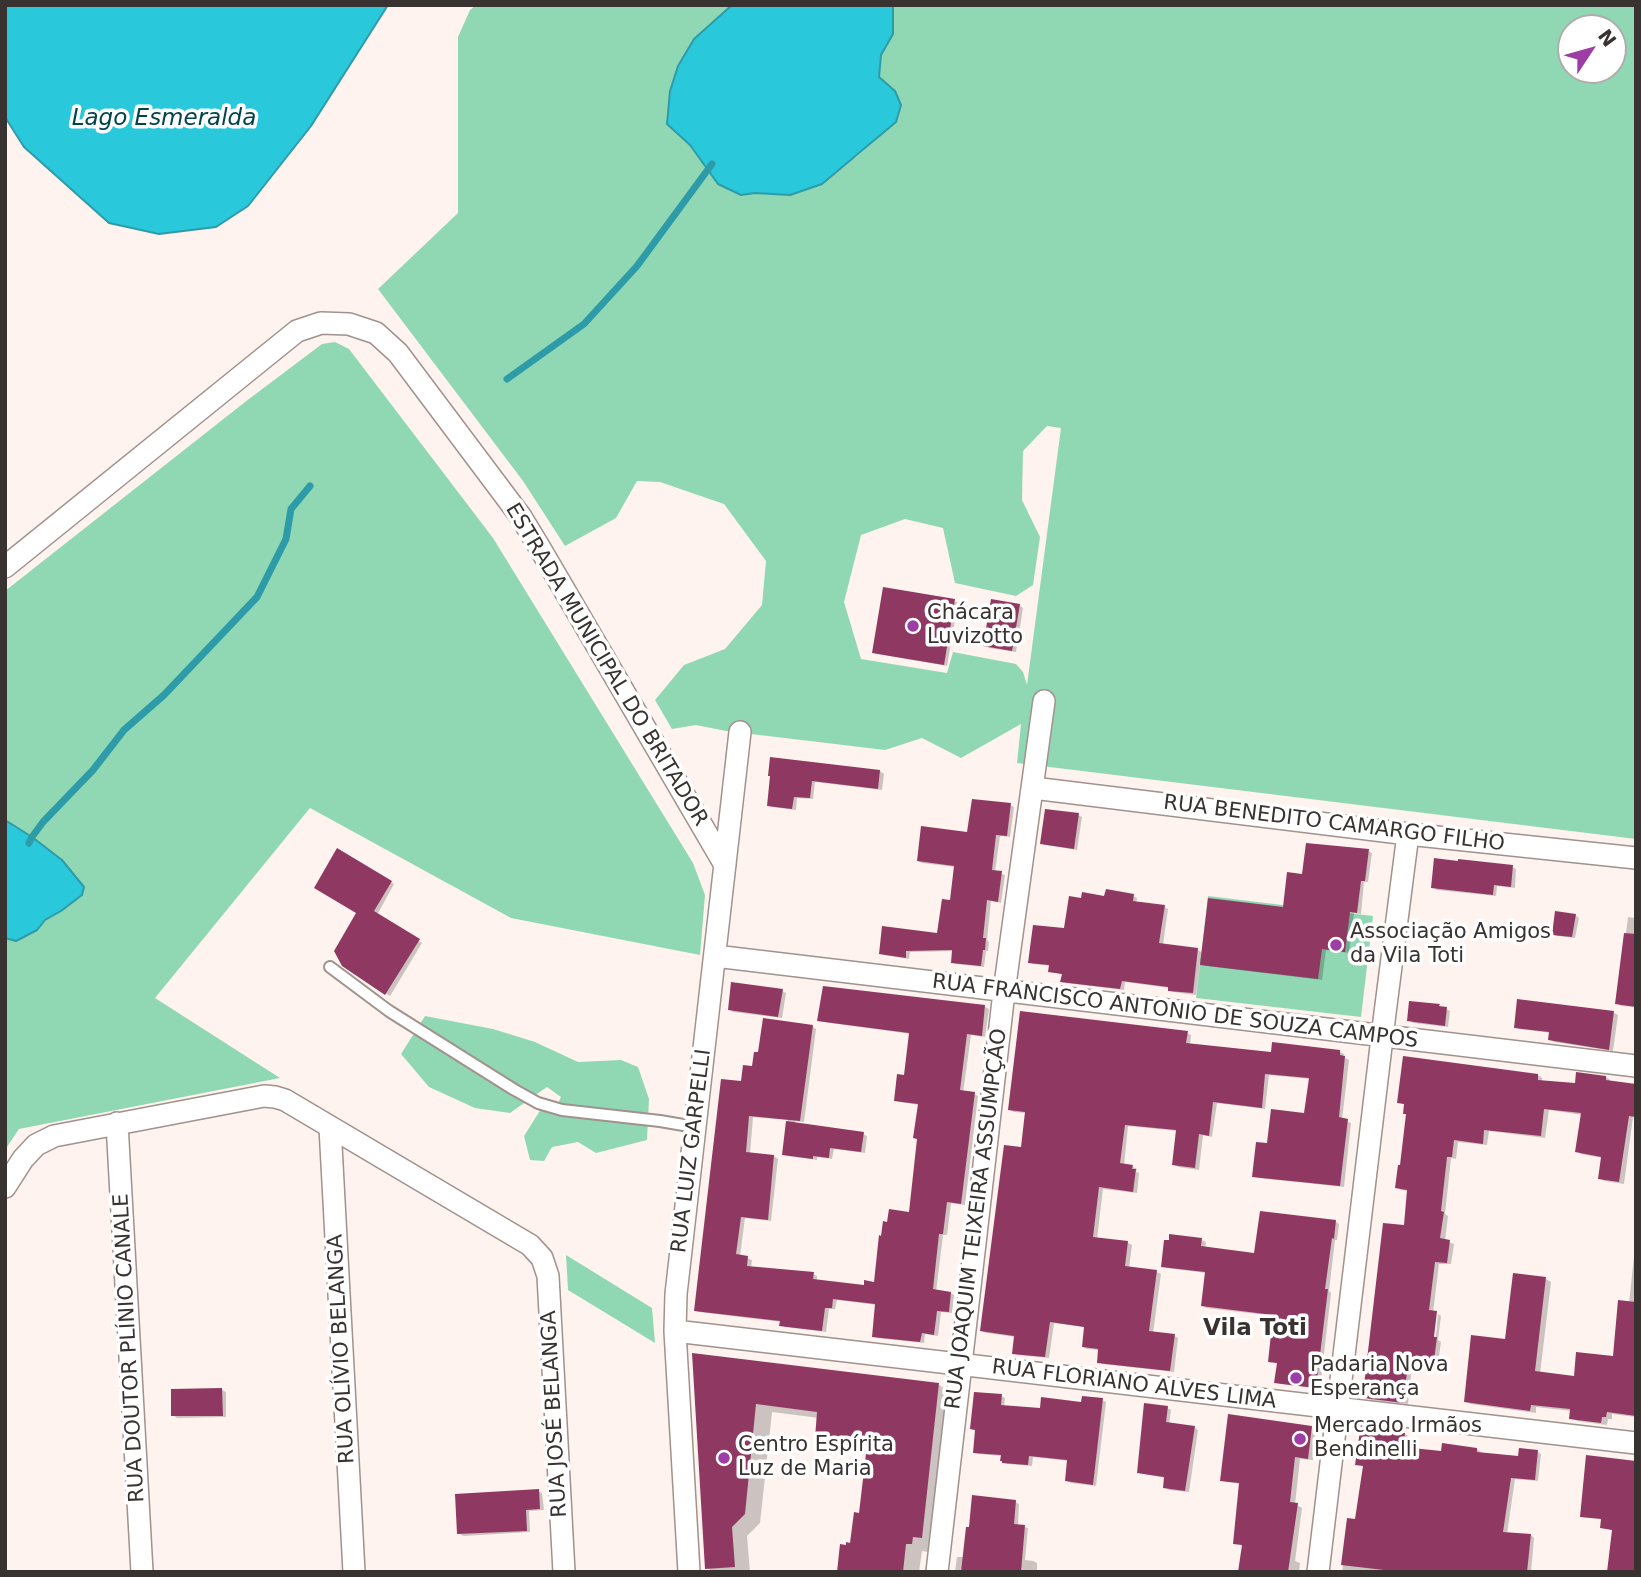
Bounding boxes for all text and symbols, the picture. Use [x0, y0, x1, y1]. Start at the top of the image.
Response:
north arrow [1557, 14, 1627, 84]
text: N [1594, 25, 1621, 51]
water label: Lago Esmeralda [72, 105, 256, 133]
street label: ESTRADA MUNICIPAL DO BRITADOR [499, 499, 713, 831]
place label: Chácara Luvizotto [927, 601, 1023, 651]
marker: Chácara Luvizotto [905, 618, 921, 634]
street label: RUA BENEDITO CAMARGO FILHO [1162, 791, 1506, 857]
place label: Associação Amigos da Vila Toti [1350, 920, 1551, 970]
marker: Associação Amigos da Vila Toti [1328, 937, 1344, 953]
street label: RUA FRANCISCO ANTONIO DE SOUZA CAMPOS [931, 970, 1419, 1054]
street label: RUA JOAQUIM TEIXEIRA ASSUMPÇÃO [941, 1027, 1013, 1411]
street label: RUA LUIZ GARPELLI [667, 1048, 717, 1254]
street label: RUA DOUTOR PLÍNIO CANALE [109, 1193, 151, 1503]
street label: RUA OLÍVIO BELANGA [323, 1234, 361, 1464]
street label: RUA JOSÉ BELANGA [537, 1310, 573, 1518]
district label: Vila Toti [1203, 1315, 1307, 1343]
place label: Padaria Nova Esperança [1310, 1353, 1449, 1403]
street label: RUA FLORIANO ALVES LIMA [990, 1355, 1278, 1415]
marker: Padaria Nova Esperança [1288, 1370, 1304, 1386]
place label: Mercado Irmãos Bendinelli [1314, 1414, 1482, 1464]
marker: Mercado Irmãos Bendinelli [1292, 1431, 1308, 1447]
place label: Centro Espírita Luz de Maria [738, 1433, 894, 1483]
marker: Centro Espírita Luz de Maria [716, 1450, 732, 1466]

